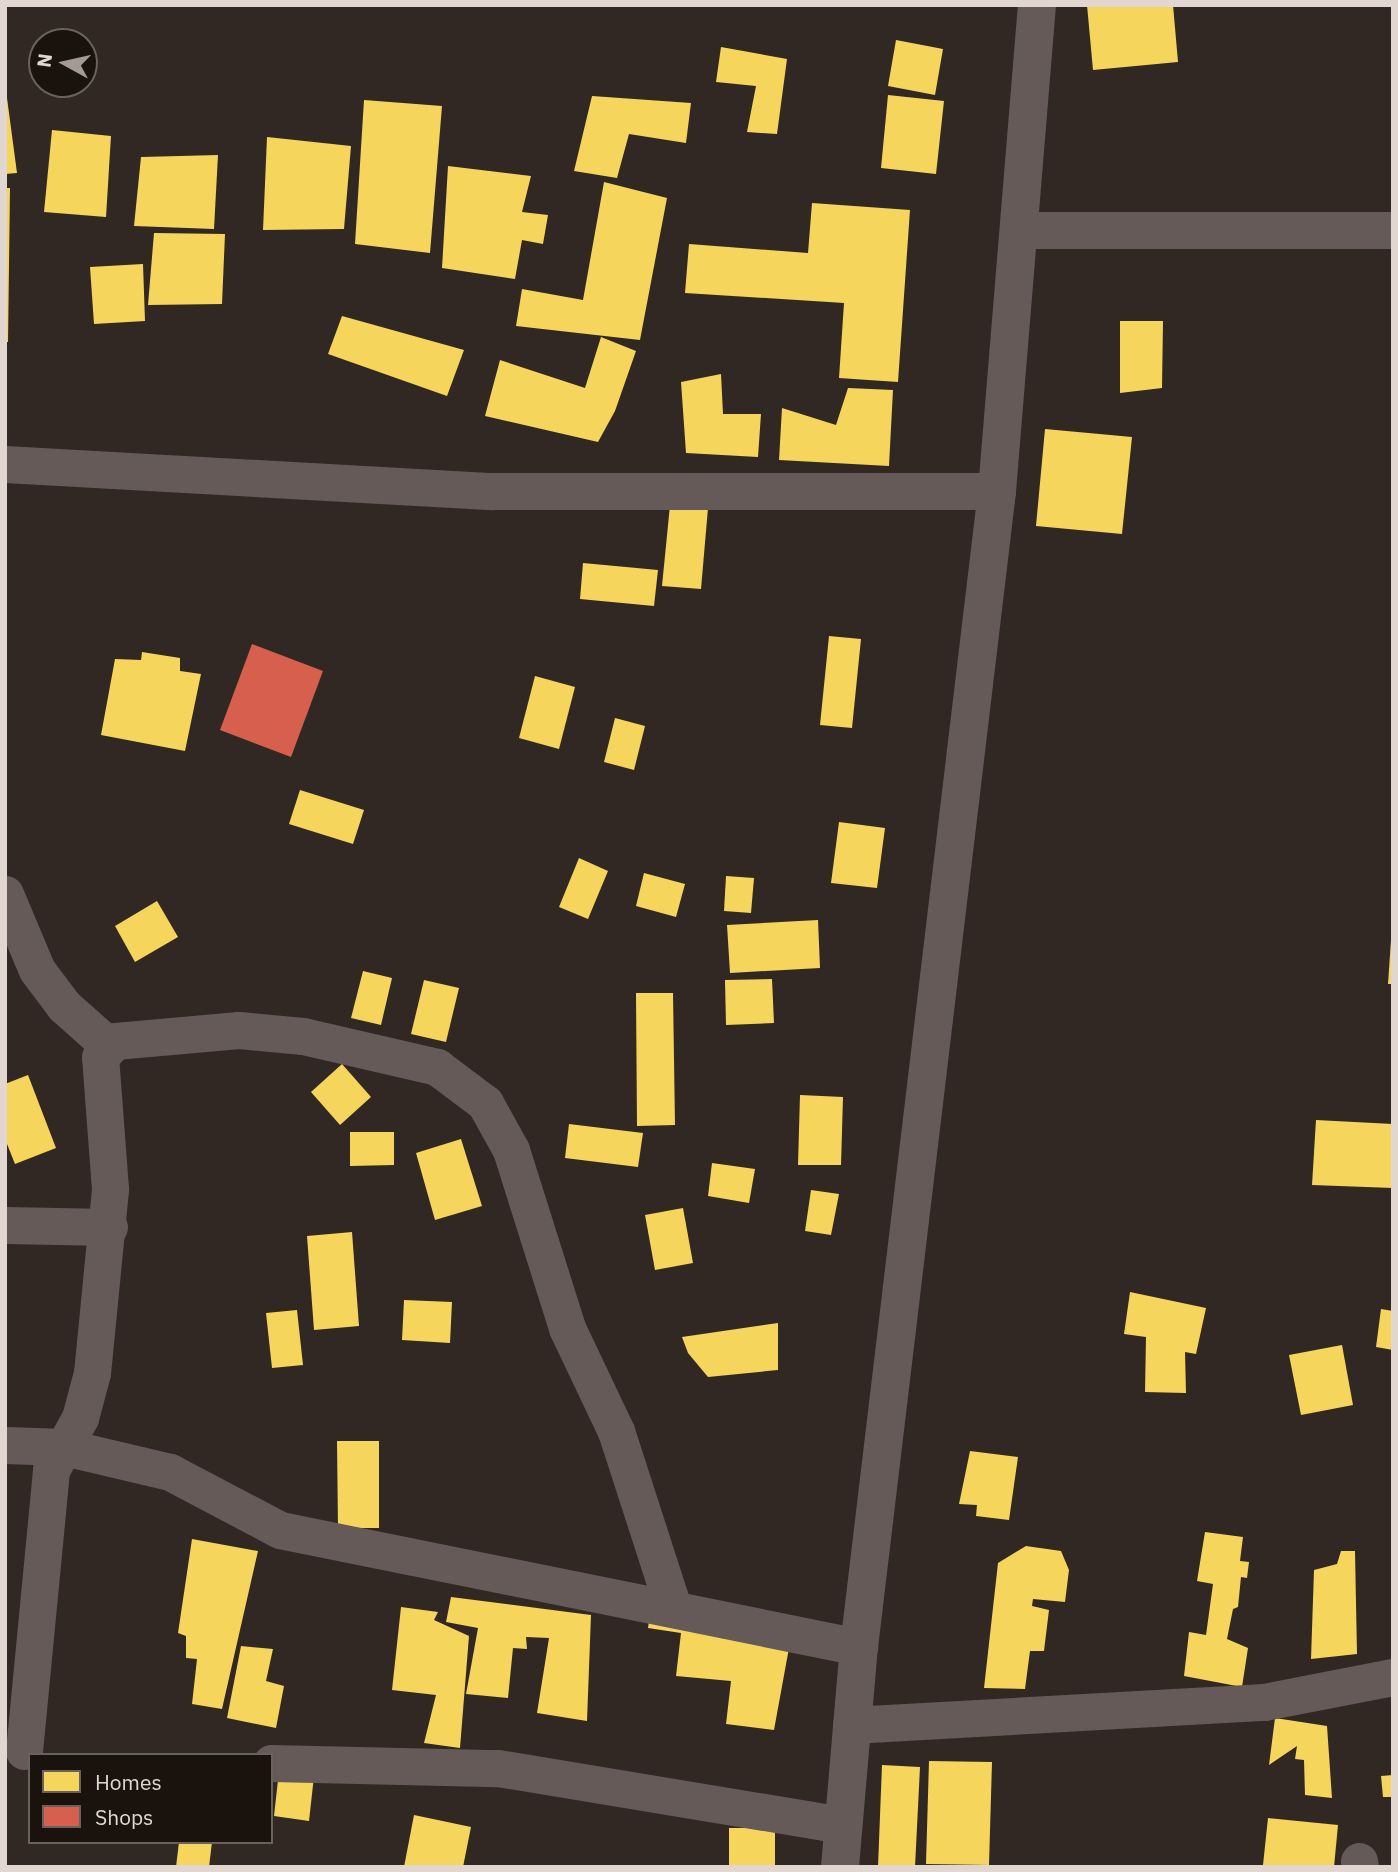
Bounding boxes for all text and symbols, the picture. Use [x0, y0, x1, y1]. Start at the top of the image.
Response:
north arrow [28, 28, 98, 98]
text: N [31, 52, 57, 69]
legend [28, 1753, 273, 1844]
text: Homes [95, 1768, 162, 1796]
text: Shops [95, 1803, 153, 1831]

